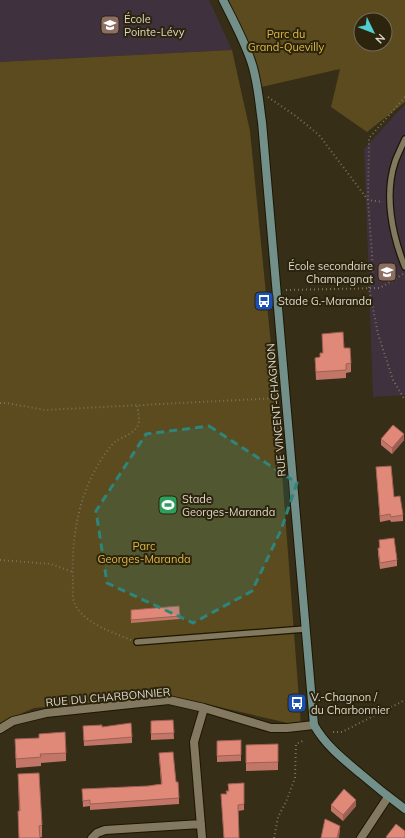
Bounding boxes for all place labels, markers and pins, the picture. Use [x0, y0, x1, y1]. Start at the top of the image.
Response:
place label: École Pointe-Lévy [124, 12, 185, 39]
school or university icon: École Pointe-Lévy [99, 14, 121, 36]
place label: École secondaire Champagnat [288, 259, 373, 286]
school or university icon: École secondaire Champagnat [376, 261, 398, 283]
bus stop icon: Stade G.-Maranda [253, 290, 275, 312]
place label: Stade G.-Maranda [278, 294, 372, 308]
place label: Stade Georges-Maranda [182, 492, 275, 519]
sports icon: Stade Georges-Maranda [157, 494, 179, 516]
place label: V.-Chagnon / du Charbonnier [311, 690, 390, 717]
bus stop icon: V.-Chagnon / du Charbonnier [286, 692, 308, 714]

